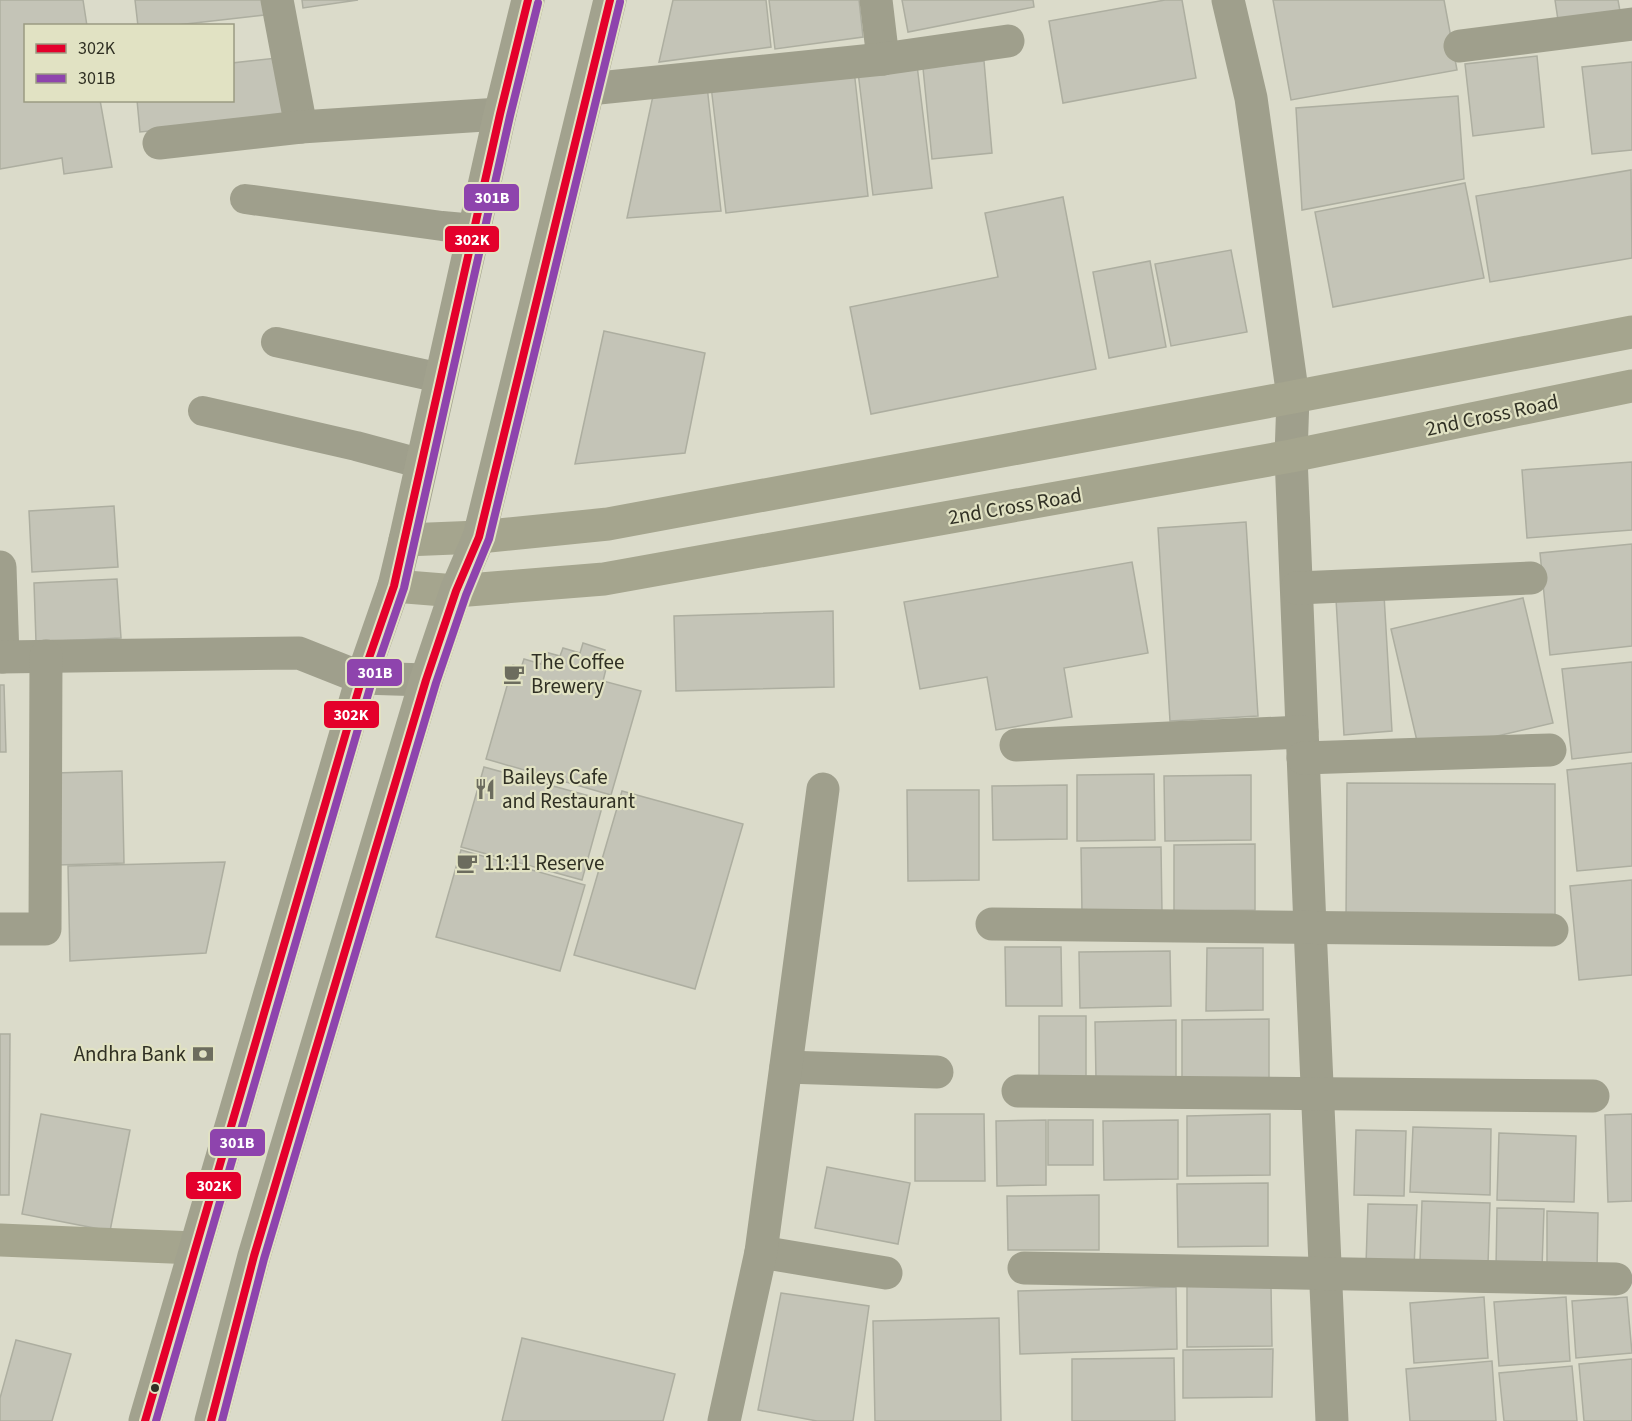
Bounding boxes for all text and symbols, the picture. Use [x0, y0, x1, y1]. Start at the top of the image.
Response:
legend [24, 24, 234, 102]
text: 302K [78, 36, 116, 61]
text: 301B [78, 66, 115, 91]
line badge: 301B [463, 183, 520, 212]
text: 301B [474, 187, 510, 209]
line badge: 302K [444, 225, 500, 253]
text: 302K [454, 229, 490, 251]
street label: 2nd Cross Road [1423, 386, 1561, 444]
street label: 2nd Cross Road [946, 480, 1084, 532]
place label: The Coffee Brewery [531, 647, 624, 701]
line badge: 301B [346, 658, 403, 687]
text: 301B [357, 662, 393, 684]
cafe icon: The Coffee Brewery [502, 662, 526, 686]
line badge: 302K [323, 700, 380, 729]
text: 302K [333, 704, 369, 726]
place label: Baileys Cafe and Restaurant [502, 762, 635, 816]
restaurant icon: Baileys Cafe and Restaurant [473, 777, 497, 801]
place label: 11:11 Reserve [484, 848, 605, 878]
cafe icon: 11:11 Reserve [455, 851, 479, 875]
place label: Andhra Bank [74, 1039, 187, 1069]
bank icon: Andhra Bank [191, 1042, 215, 1066]
line badge: 301B [209, 1128, 266, 1157]
text: 301B [219, 1132, 255, 1154]
line badge: 302K [185, 1171, 242, 1200]
text: 302K [196, 1175, 232, 1197]
unlabelled marker [149, 1382, 161, 1394]

